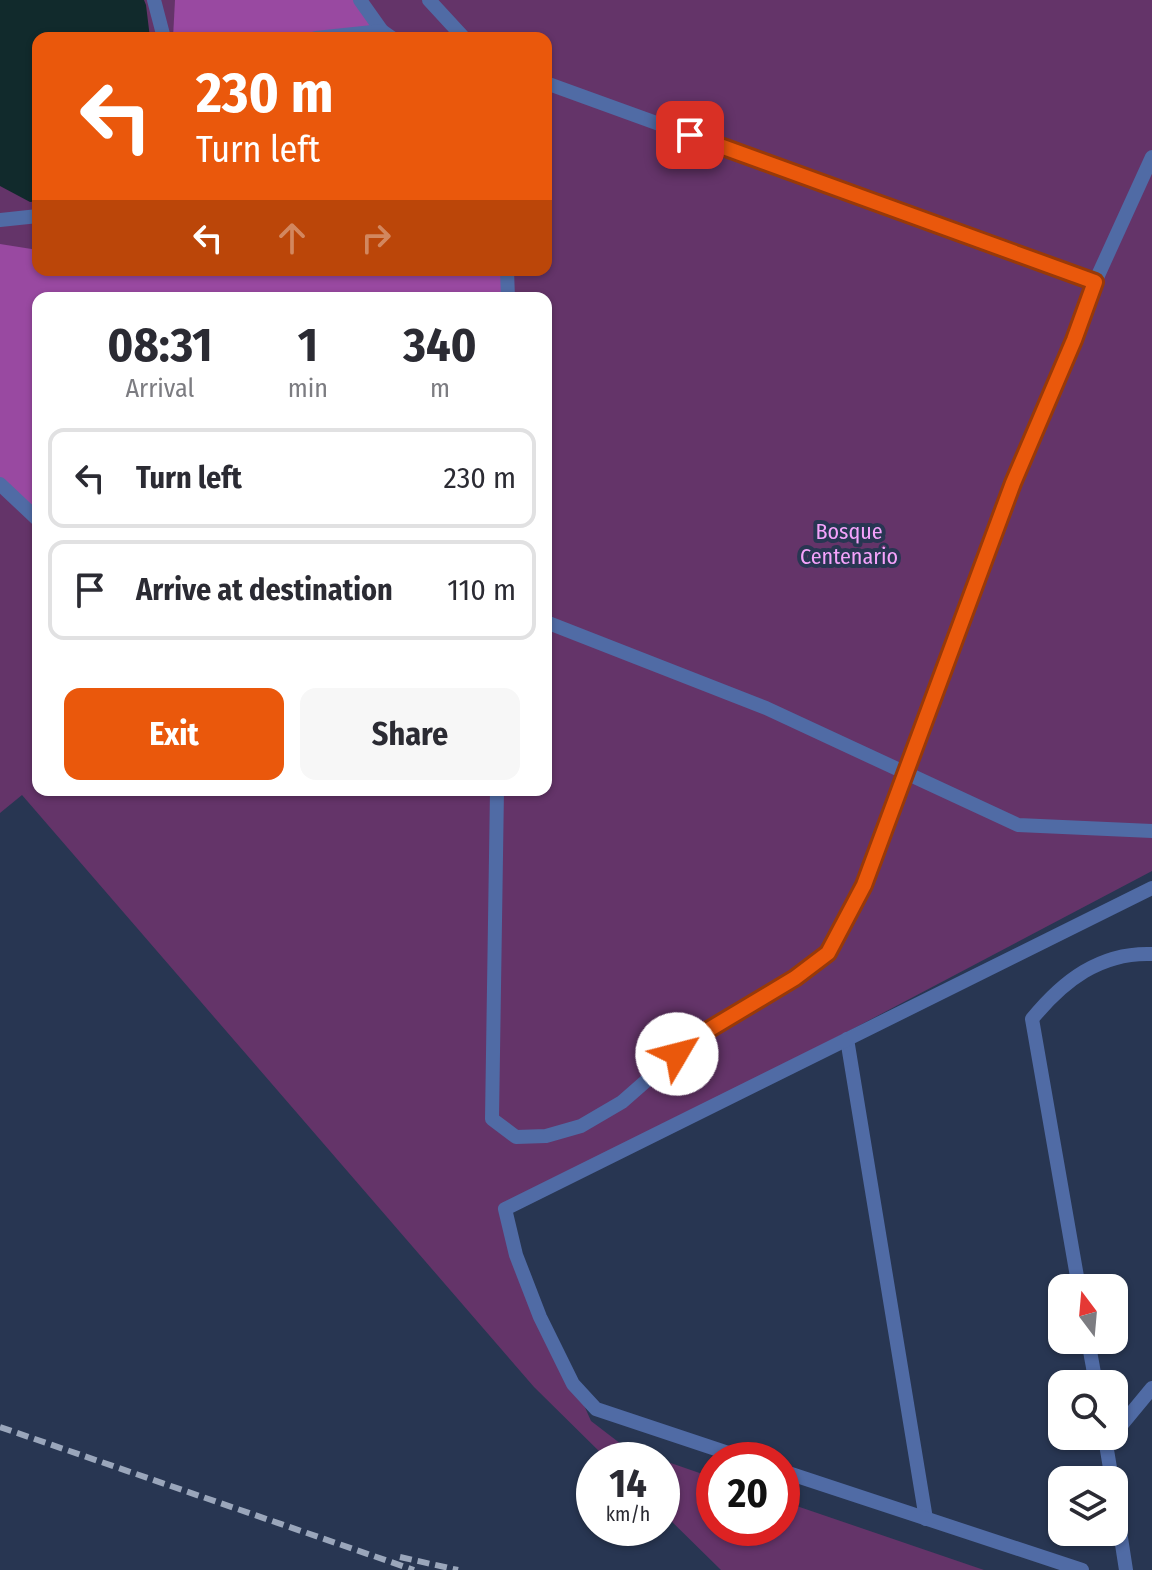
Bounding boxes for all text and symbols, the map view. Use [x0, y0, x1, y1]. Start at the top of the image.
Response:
text: 230 m [196, 60, 333, 127]
icon: left [64, 64, 168, 168]
pin [656, 101, 724, 169]
icon: arrive [668, 113, 712, 157]
text: Turn left [196, 128, 320, 172]
icon: left [186, 216, 230, 260]
icon: ahead [270, 216, 314, 260]
icon: right [354, 216, 398, 260]
text: 08:31 [107, 316, 213, 374]
text: 1 [298, 316, 318, 374]
text: 340 [403, 316, 477, 374]
text: Arrival [125, 373, 194, 404]
text: min [288, 373, 328, 404]
text: m [430, 373, 450, 404]
icon: left [68, 456, 112, 500]
text: Turn left [136, 460, 242, 496]
text: 230 m [444, 460, 516, 496]
park label: Bosque Centenario [800, 518, 898, 570]
icon: arrive [68, 568, 112, 612]
text: Arrive at destination [136, 572, 393, 608]
text: 110 m [447, 572, 516, 608]
button: Exit [64, 688, 284, 780]
button: Share [300, 688, 520, 780]
position arrow [635, 1012, 719, 1096]
north arrow [1048, 1274, 1128, 1354]
map controls [1048, 1274, 1128, 1546]
button: search [1048, 1370, 1128, 1450]
speed limit sign: 20 [696, 1442, 800, 1546]
text: 14 [609, 1460, 647, 1508]
button: layers [1048, 1466, 1128, 1546]
text: km/h [606, 1502, 650, 1526]

